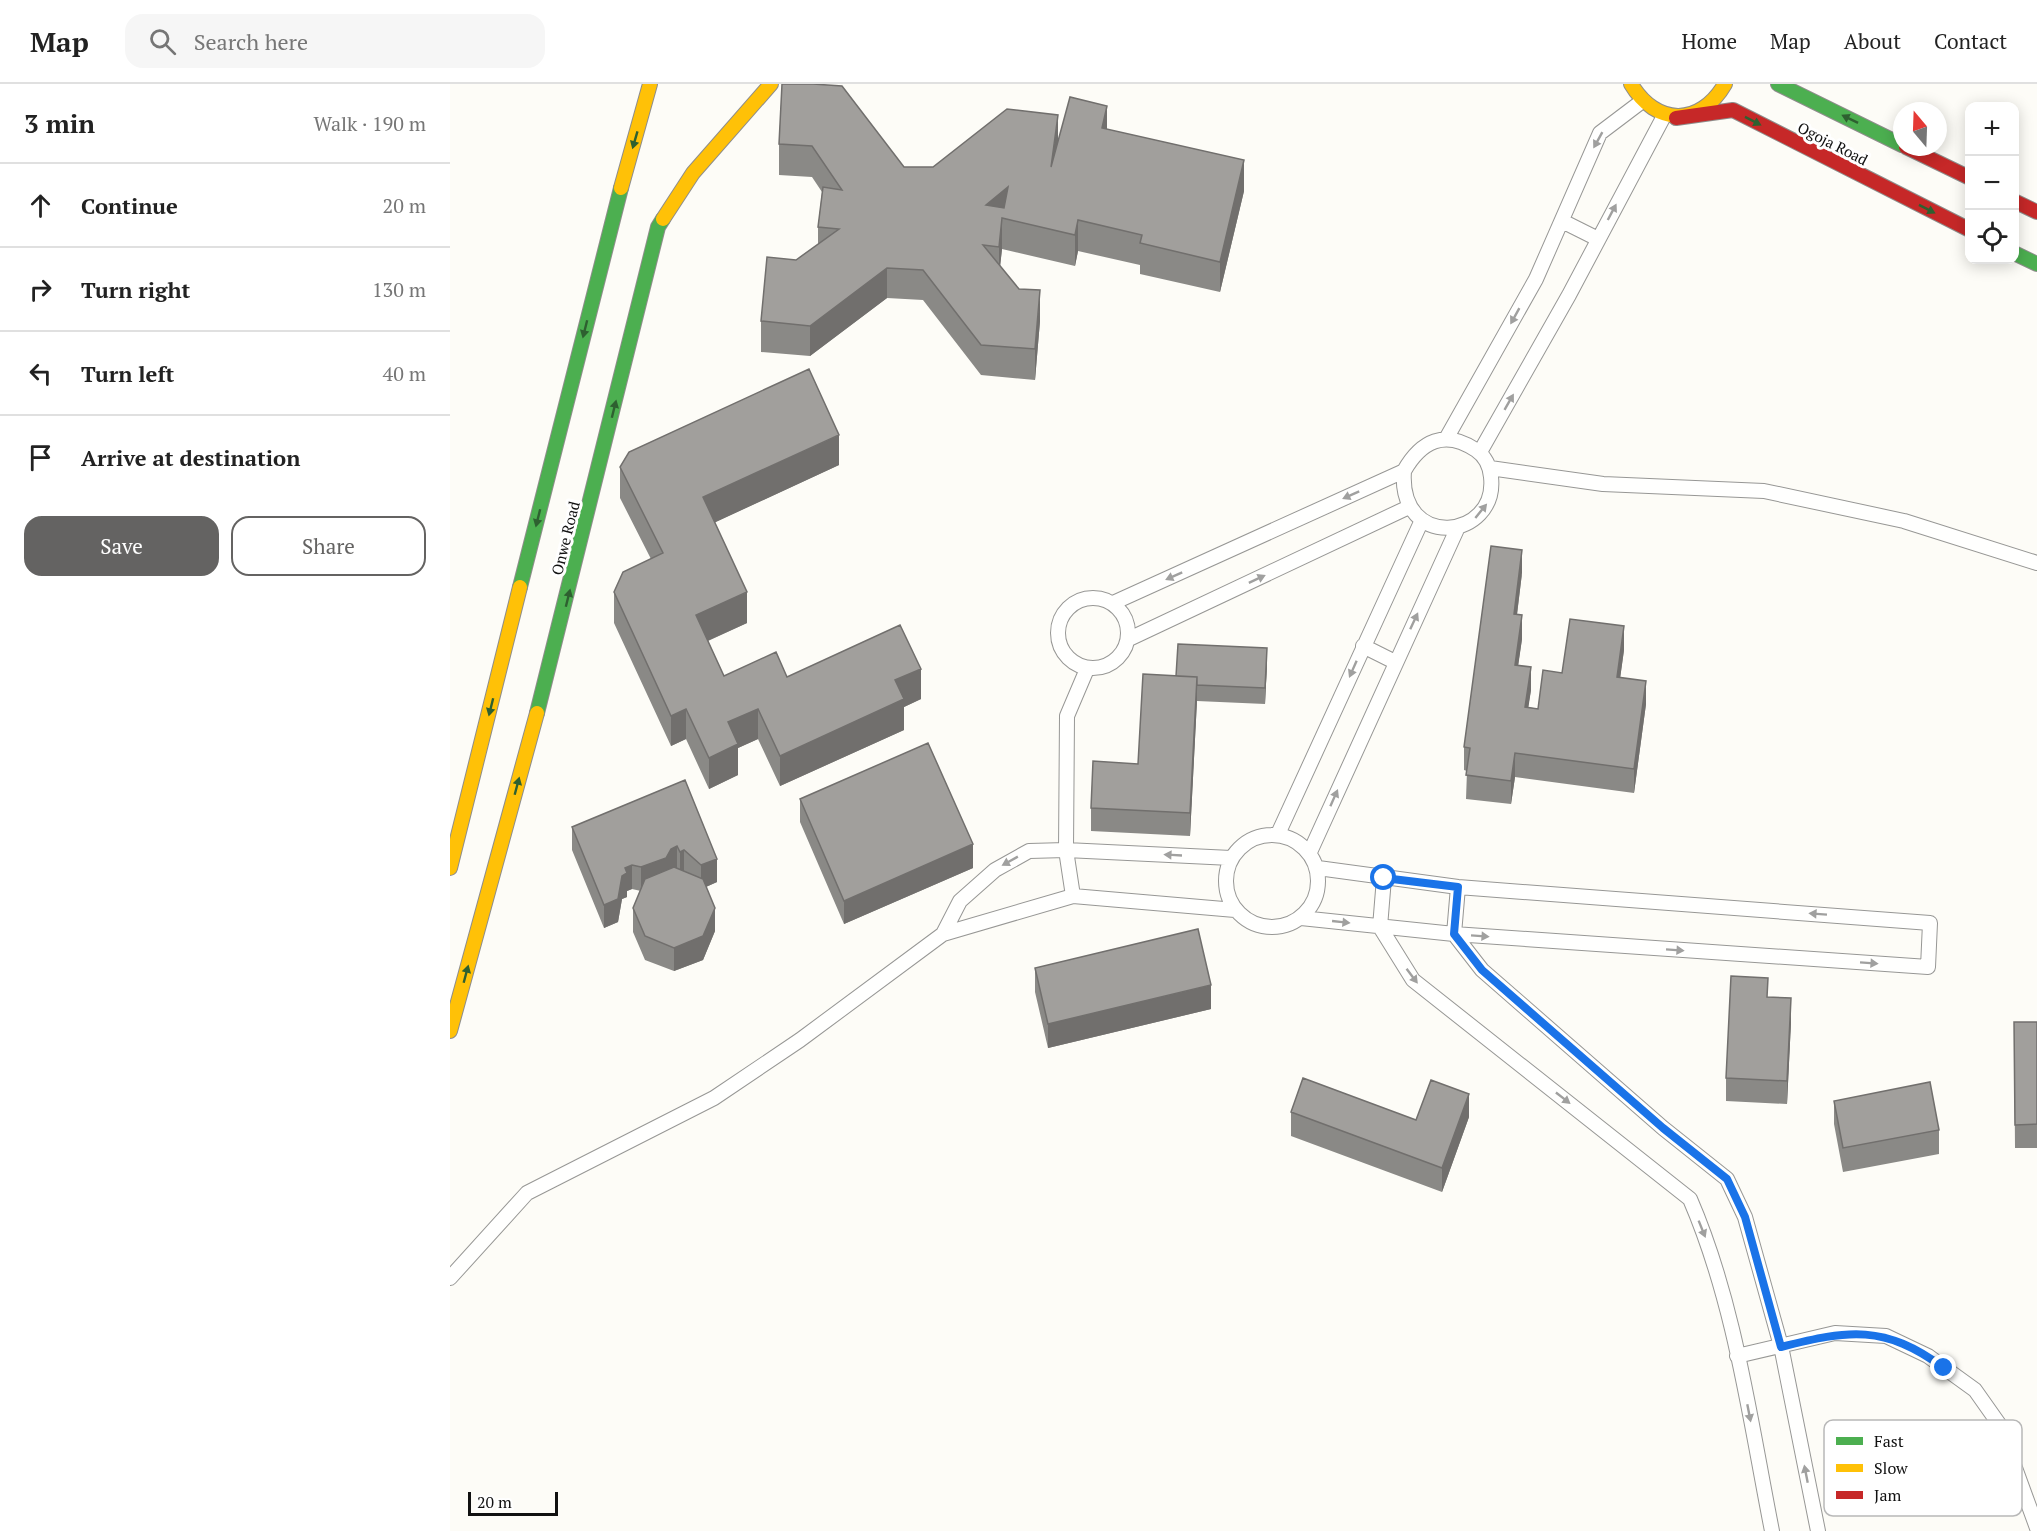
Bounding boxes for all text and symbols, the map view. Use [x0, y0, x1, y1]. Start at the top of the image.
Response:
search box [125, 14, 545, 68]
text: Map [30, 23, 89, 60]
icon: search [146, 25, 179, 58]
text: Search here [194, 27, 308, 56]
text: Home [1681, 27, 1737, 55]
text: Map [1770, 27, 1811, 55]
text: About [1844, 27, 1901, 55]
text: Contact [1934, 27, 2007, 55]
north arrow [1893, 102, 1947, 156]
map controls [1965, 102, 2019, 264]
button: + [1965, 102, 2019, 156]
text: 3 min [24, 106, 95, 140]
text: Walk · 190 m [314, 110, 426, 137]
one-way arrow [1744, 115, 1762, 125]
one-way arrow [1841, 115, 1858, 124]
street label: Ogoja Road [1794, 117, 1872, 169]
one-way arrow [629, 131, 639, 149]
one-way arrow [1593, 132, 1603, 149]
button: − [1965, 156, 2019, 210]
icon: ahead [24, 189, 57, 222]
text: Continue [81, 191, 178, 220]
text: 20 m [383, 192, 426, 219]
one-way arrow [1607, 203, 1617, 220]
one-way arrow [1919, 204, 1936, 214]
button: locate [1965, 210, 2019, 264]
icon: right [24, 273, 57, 306]
text: Turn right [81, 275, 190, 304]
text: 130 m [372, 276, 426, 303]
one-way arrow [1510, 308, 1520, 325]
one-way arrow [580, 320, 590, 338]
icon: left [24, 357, 57, 390]
text: Turn left [81, 359, 174, 388]
text: 40 m [383, 360, 426, 387]
one-way arrow [1503, 394, 1514, 410]
one-way arrow [609, 399, 619, 418]
icon: arrive [24, 441, 57, 474]
text: Arrive at destination [81, 443, 300, 472]
one-way arrow [1342, 490, 1360, 500]
street label: Onwe Road [546, 499, 584, 577]
one-way arrow [1474, 503, 1487, 519]
one-way arrow [533, 509, 543, 527]
button: Save [24, 516, 219, 576]
button: Share [231, 516, 426, 576]
one-way arrow [1165, 571, 1182, 580]
one-way arrow [1249, 574, 1266, 583]
one-way arrow [563, 589, 573, 607]
one-way arrow [1409, 611, 1419, 629]
one-way arrow [1348, 660, 1358, 678]
one-way arrow [485, 698, 495, 716]
one-way arrow [513, 777, 522, 795]
one-way arrow [1329, 790, 1338, 807]
one-way arrow [1163, 851, 1182, 860]
one-way arrow [1001, 856, 1018, 866]
route start [1370, 864, 1396, 890]
one-way arrow [1809, 910, 1828, 919]
one-way arrow [1331, 917, 1350, 927]
one-way arrow [1471, 931, 1490, 941]
one-way arrow [1665, 945, 1684, 954]
one-way arrow [1860, 959, 1879, 968]
one-way arrow [461, 965, 471, 984]
one-way arrow [1405, 968, 1418, 984]
one-way arrow [1555, 1092, 1571, 1105]
one-way arrow [1697, 1221, 1707, 1239]
route end [1930, 1354, 1956, 1380]
one-way arrow [1745, 1404, 1754, 1423]
legend [1824, 1420, 2022, 1516]
text: Fast [1874, 1430, 1904, 1452]
text: Slow [1874, 1457, 1908, 1479]
one-way arrow [1801, 1464, 1810, 1483]
text: Jam [1874, 1484, 1902, 1506]
scale bar [468, 1489, 558, 1516]
text: 20 m [477, 1491, 512, 1513]

